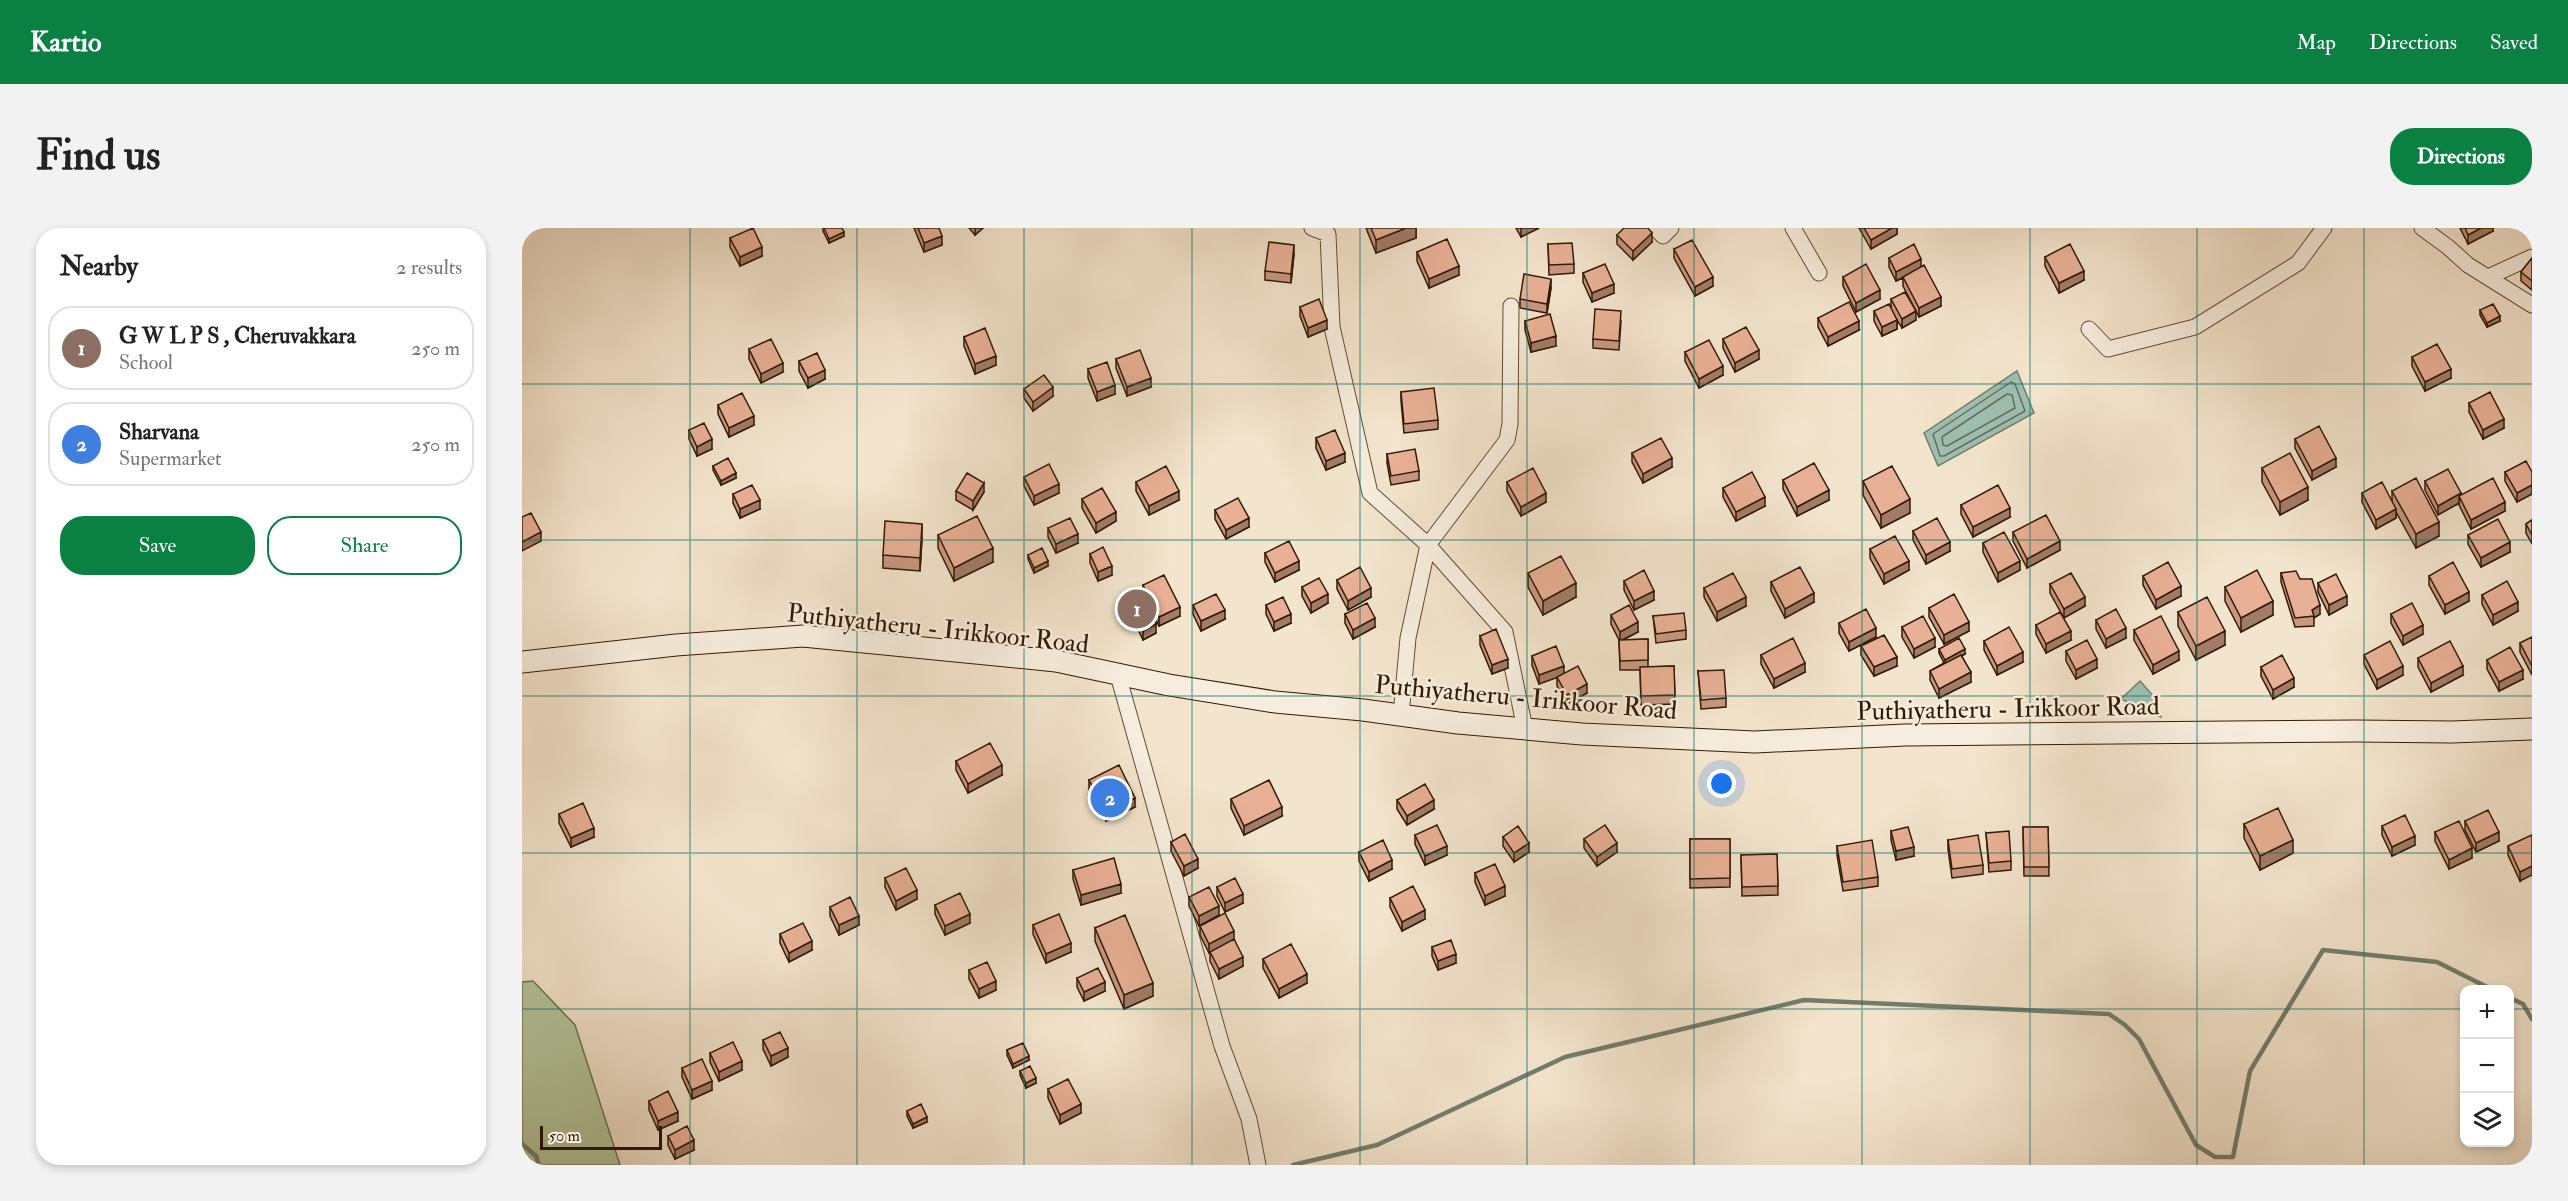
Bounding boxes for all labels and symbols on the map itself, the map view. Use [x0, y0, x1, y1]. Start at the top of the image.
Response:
pin: 1 [1118, 586, 1156, 632]
street label: Puthiyatheru - Irikkoor Road [785, 597, 1091, 661]
street label: Puthiyatheru - Irikkoor Road [1373, 669, 1679, 727]
street label: Puthiyatheru - Irikkoor Road [1856, 690, 2160, 728]
your location [1707, 769, 1736, 798]
pin: 2 [1090, 776, 1130, 820]
scale bar [540, 1123, 662, 1150]

